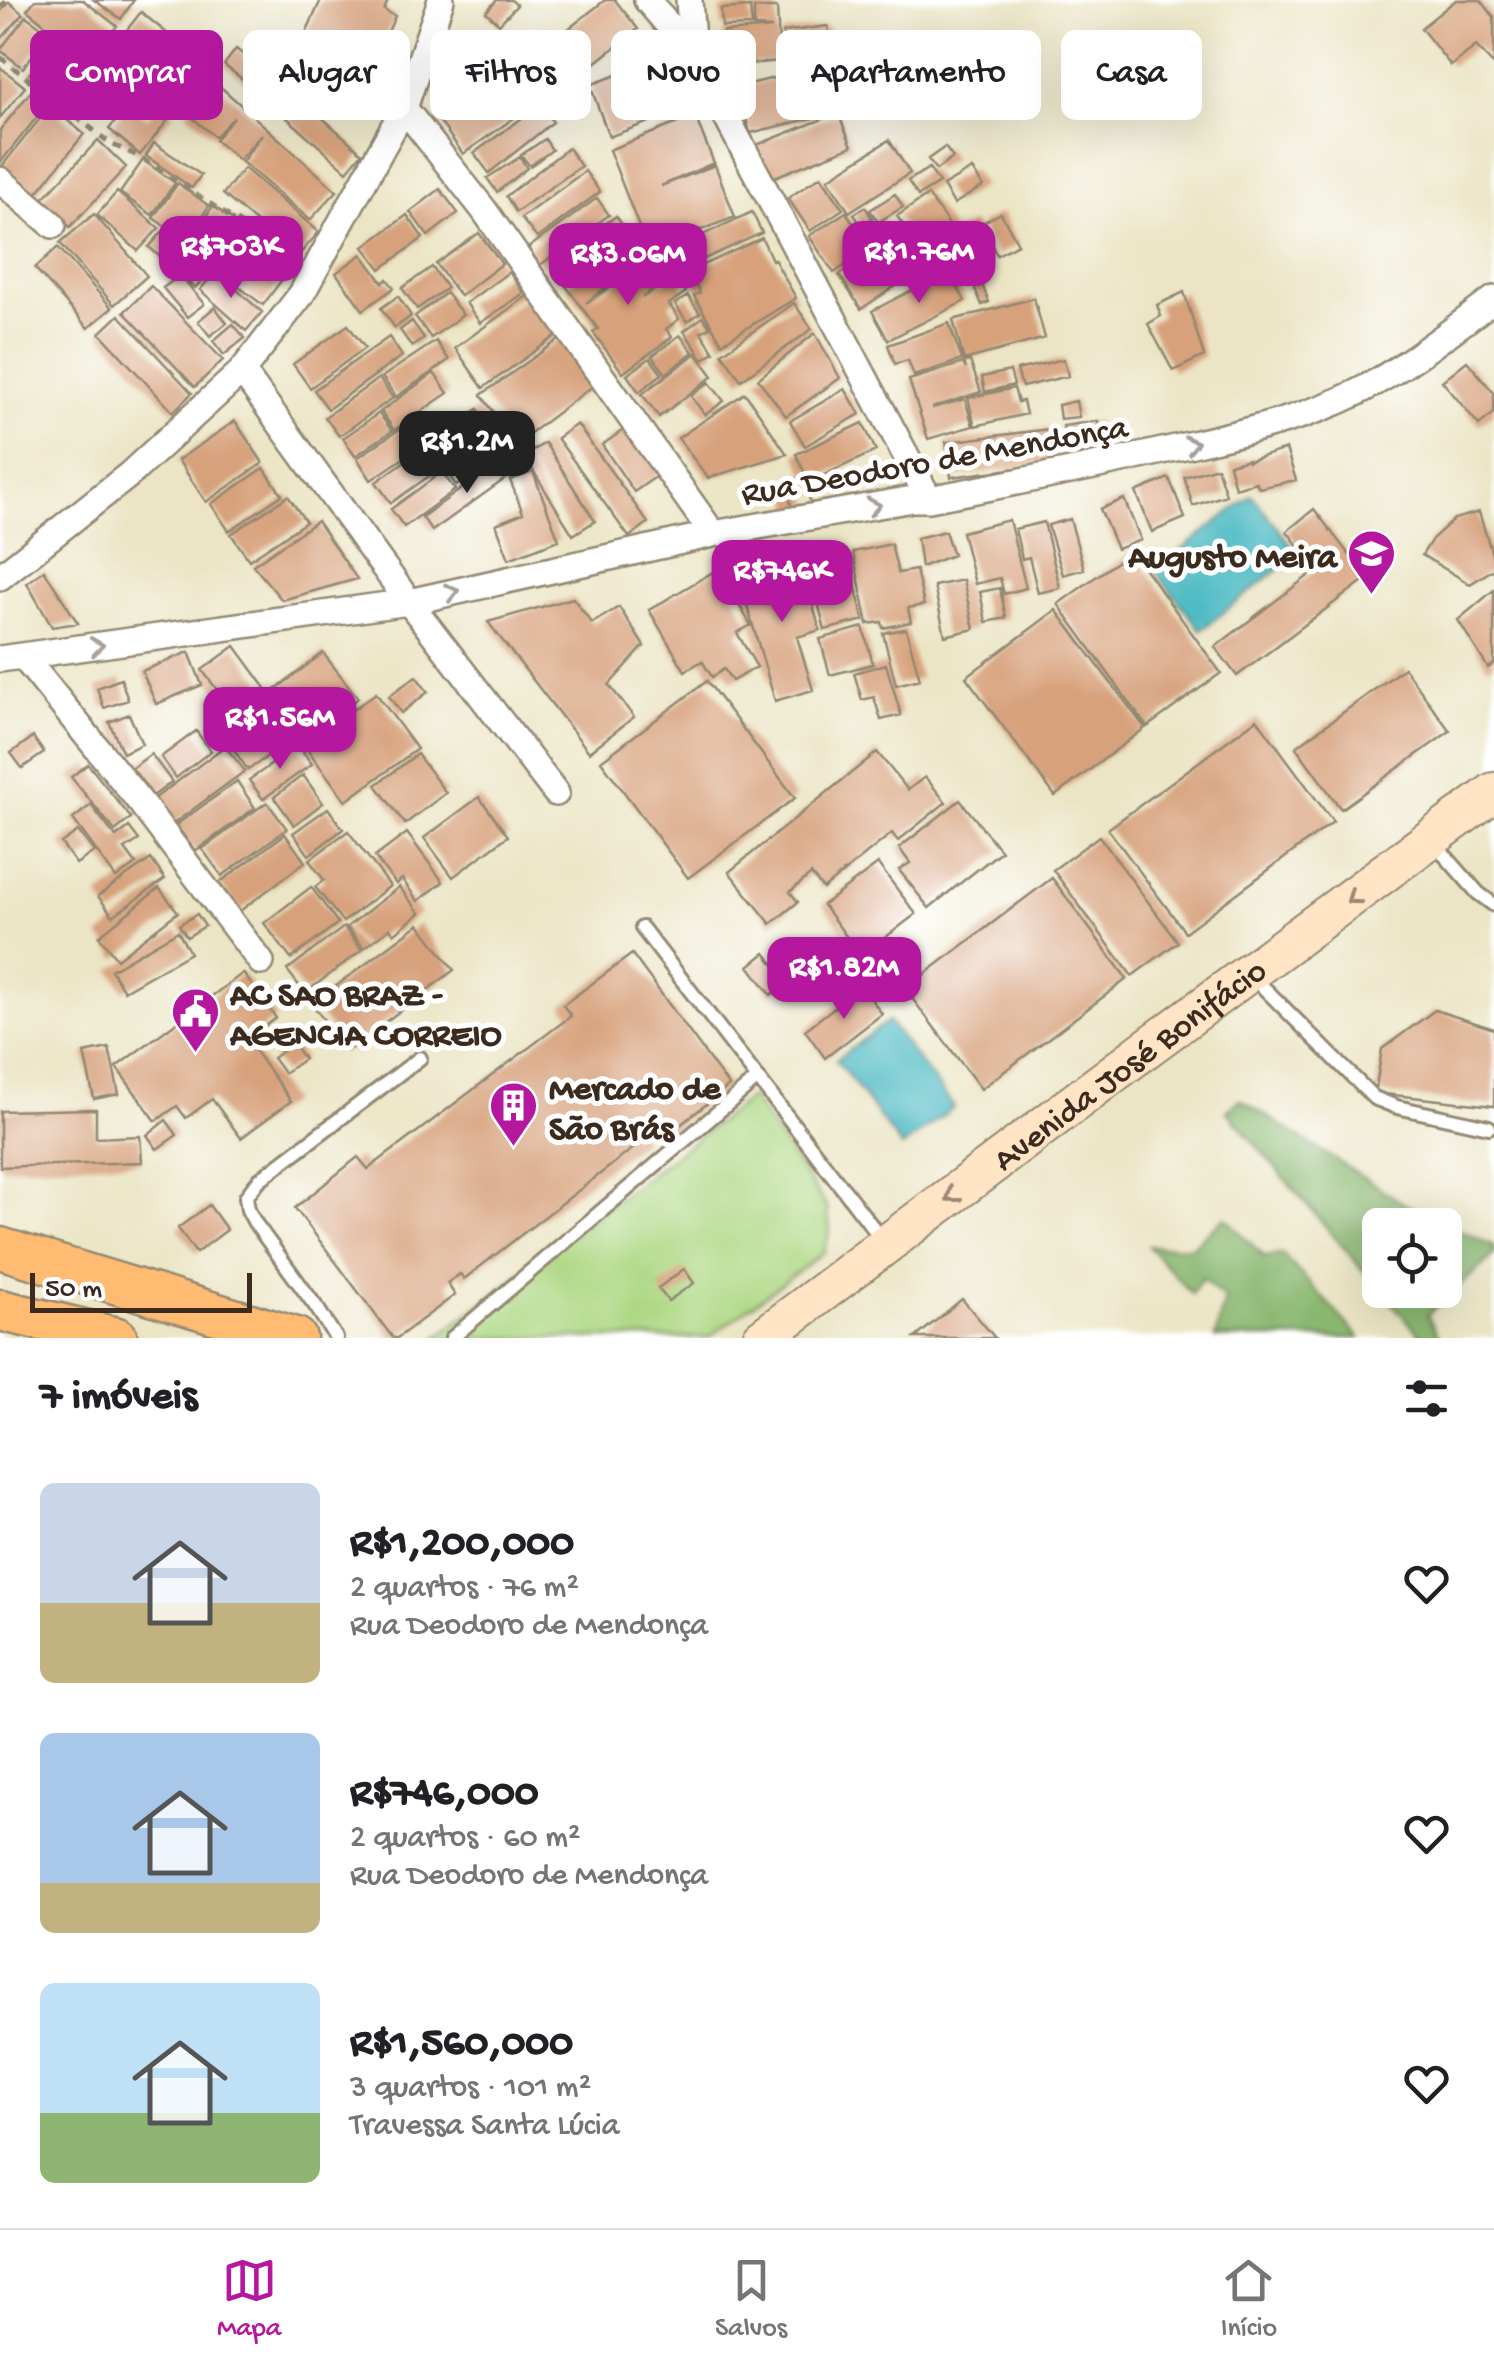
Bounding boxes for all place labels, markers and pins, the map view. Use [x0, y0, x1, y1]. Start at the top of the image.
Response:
pin: R$703K [150, 216, 312, 301]
pin: R$1.76M [827, 221, 1011, 306]
pin: R$3.06M [536, 223, 720, 308]
pin: R$1.2M [386, 411, 548, 496]
school or university icon: Augusto Meira [1346, 528, 1398, 596]
place label: Augusto Meira [1127, 539, 1339, 580]
pin: R$746K [701, 540, 863, 625]
pin: R$1.56M [188, 687, 372, 772]
pin: R$1.82M [752, 937, 936, 1022]
place label: AC SAO BRAZ - AGENCIA CORREIO [229, 977, 502, 1058]
public building icon: AC SAO BRAZ - AGENCIA CORREIO [169, 986, 221, 1054]
place label: Mercado de São Brás [549, 1071, 722, 1152]
building icon: Mercado de São Brás [488, 1080, 540, 1148]

